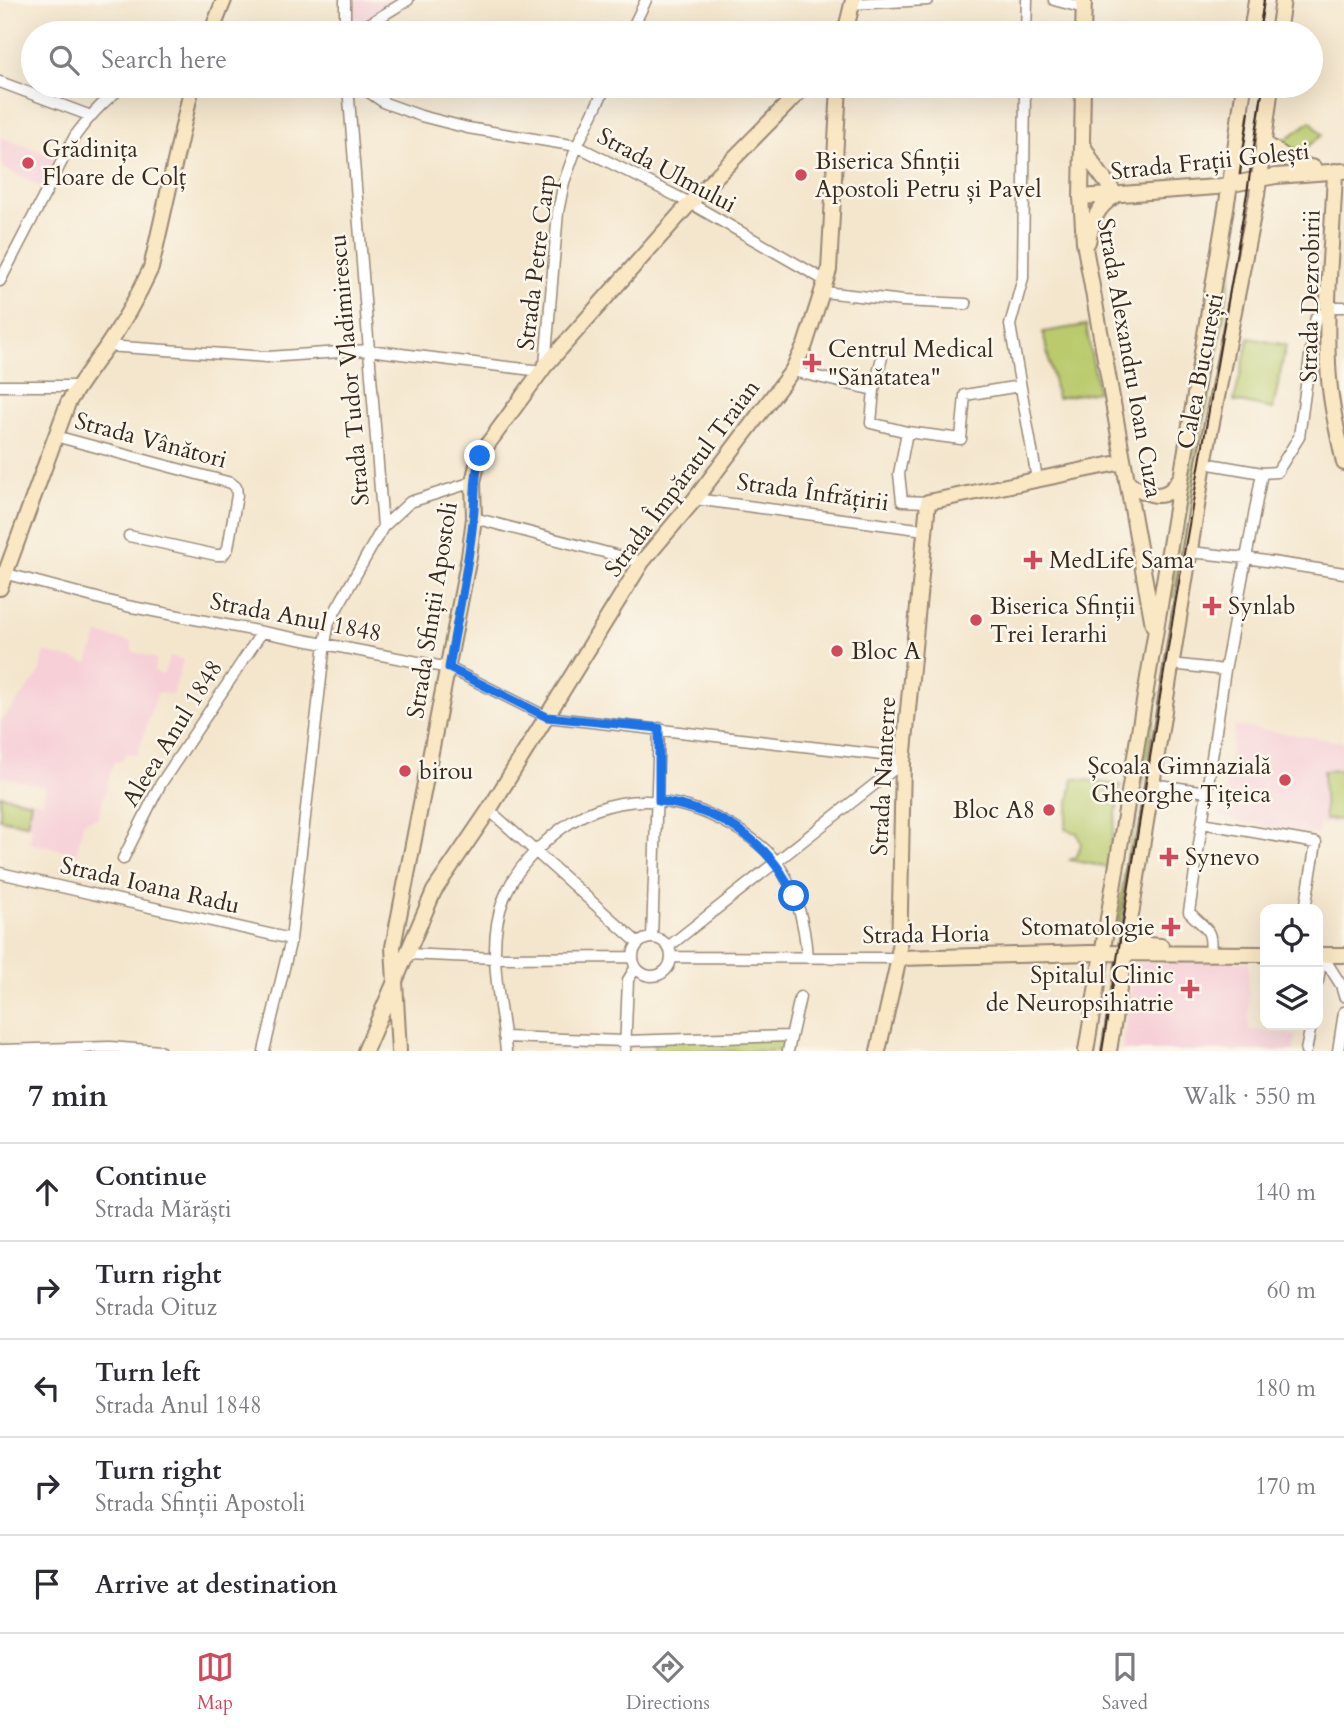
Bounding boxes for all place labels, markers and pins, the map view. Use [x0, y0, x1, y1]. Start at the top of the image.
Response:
place label: Grădinița Floare de Colț [42, 133, 187, 194]
place label: Biserica Sfinții Apostoli Petru și Pavel [815, 145, 1042, 206]
marker: Grădinița Floare de Colț [20, 155, 36, 171]
marker: Biserica Sfinții Apostoli Petru și Pavel [793, 167, 809, 183]
place label: Centrul Medical "Sănătatea" [828, 333, 993, 394]
marker: Centrul Medical "Sănătatea" [802, 353, 822, 373]
place label: MedLife Sama [1049, 544, 1195, 577]
marker: MedLife Sama [1023, 550, 1043, 570]
place label: Biserica Sfinții Trei Ierarhi [990, 590, 1136, 651]
place label: Synlab [1228, 590, 1296, 623]
marker: Synlab [1202, 596, 1222, 616]
marker: Biserica Sfinții Trei Ierarhi [968, 612, 984, 628]
place label: Bloc A [851, 635, 922, 668]
marker: Bloc A [829, 643, 845, 659]
place label: Școala Gimnazială Gheorghe Țițeica [1088, 750, 1272, 811]
place label: birou [419, 755, 474, 788]
marker: birou [397, 763, 413, 779]
marker: Școala Gimnazială Gheorghe Țițeica [1277, 772, 1293, 788]
place label: Bloc A8 [953, 794, 1035, 827]
marker: Bloc A8 [1041, 802, 1057, 818]
place label: Synevo [1185, 841, 1259, 874]
marker: Synevo [1159, 847, 1179, 867]
place label: Stomatologie [1021, 911, 1155, 944]
marker: Stomatologie [1161, 917, 1181, 937]
place label: Spitalul Clinic de Neuropsihiatrie [986, 959, 1174, 1020]
marker: Spitalul Clinic de Neuropsihiatrie [1180, 979, 1200, 999]

